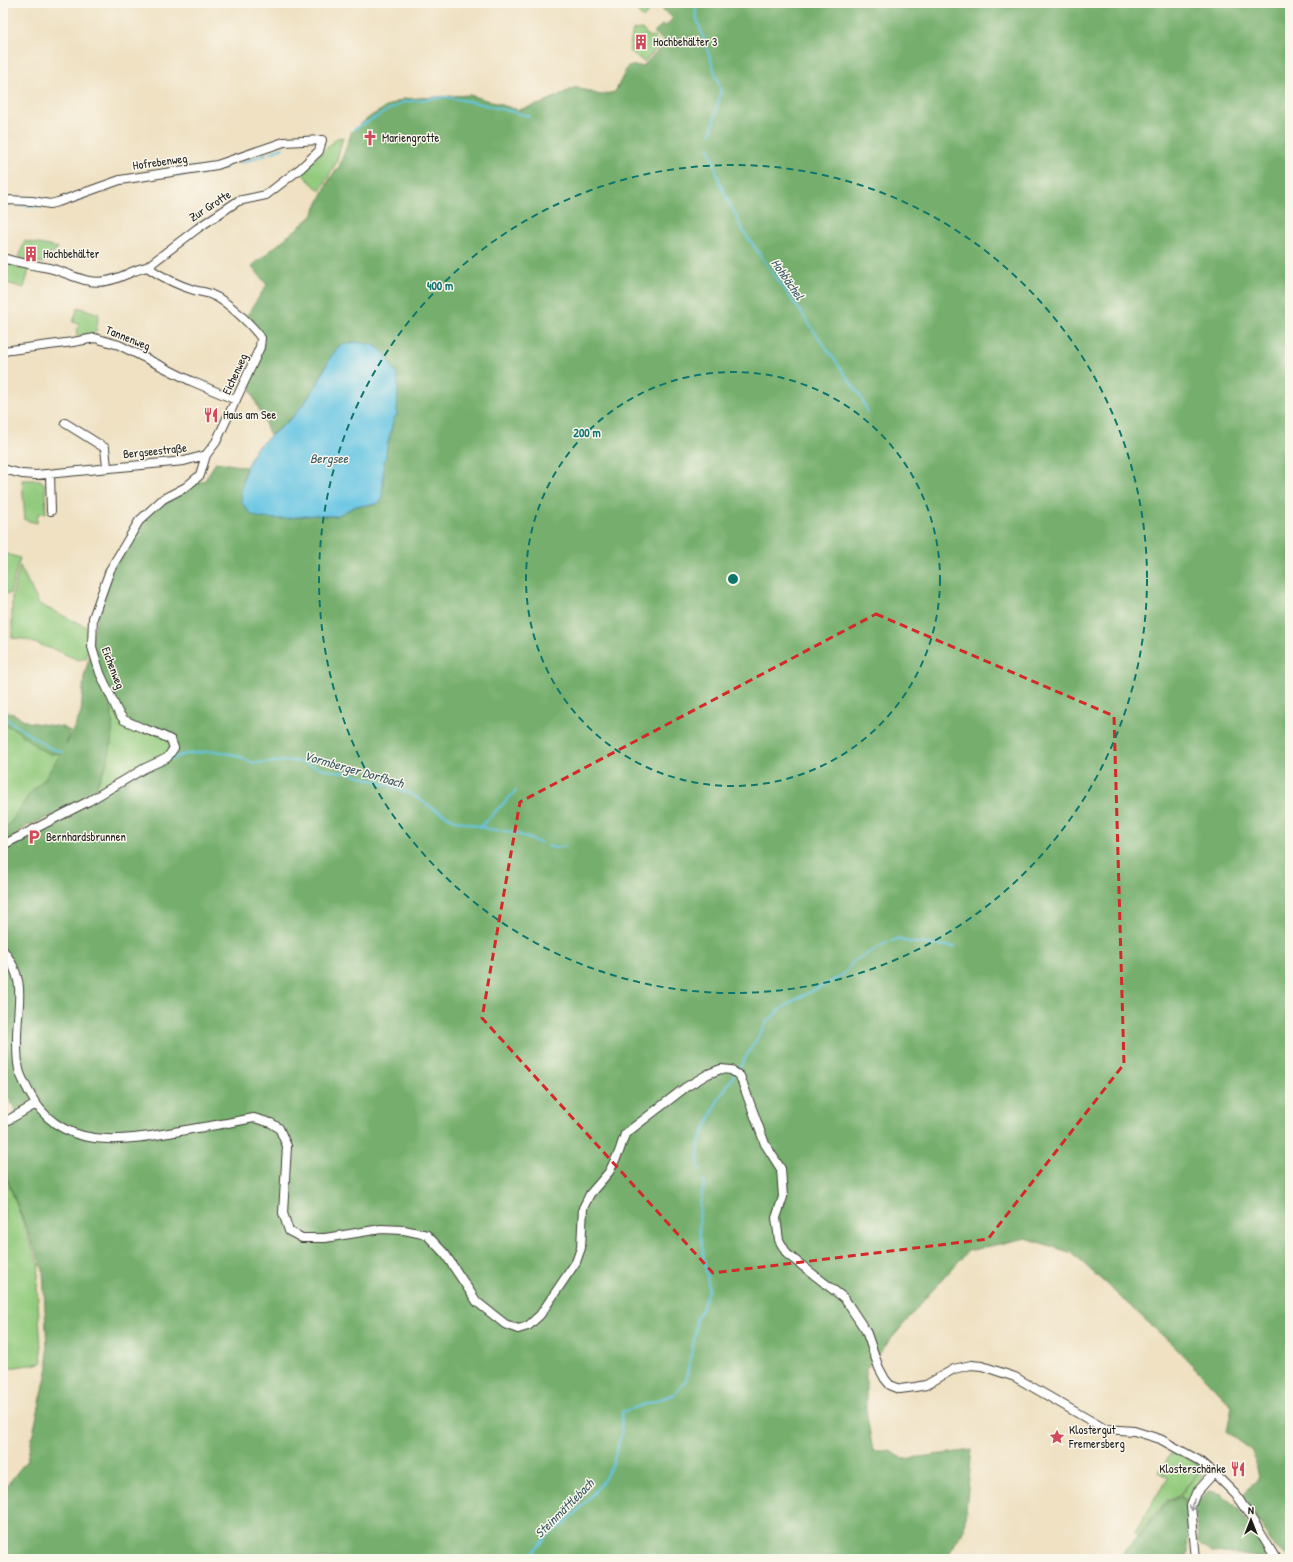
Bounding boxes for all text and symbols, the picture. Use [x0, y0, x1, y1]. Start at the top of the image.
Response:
building icon: Hochbehälter 3 [632, 33, 650, 51]
place label: Hochbehälter 3 [653, 33, 717, 50]
church icon: Mariengrotte [361, 129, 379, 147]
place label: Mariengrotte [382, 129, 439, 146]
street label: Hofrebenweg [132, 149, 188, 174]
street label: Zur Grotte [186, 186, 234, 225]
building icon: Hochbehälter [22, 245, 40, 263]
place label: Hochbehälter [43, 245, 100, 262]
water label: Hohbächel [767, 255, 809, 304]
text: 400 m [427, 277, 453, 294]
street label: Tannenweg [103, 321, 153, 354]
street label: Eichenweg [218, 350, 251, 397]
restaurant icon: Haus am See [202, 406, 220, 424]
place label: Haus am See [223, 406, 276, 423]
text: 200 m [573, 424, 601, 441]
street label: Bergseestraße [122, 439, 188, 462]
water label: Bergsee [310, 449, 349, 468]
centre of rings [726, 572, 740, 586]
street label: Eichenweg [98, 644, 129, 691]
water label: Vormberger Dorfbach [302, 746, 407, 793]
parking icon: Bernhardsbrunnen [25, 828, 43, 846]
place label: Bernhardsbrunnen [46, 828, 126, 845]
place label: Klostergut Fremersberg [1068, 1421, 1125, 1452]
place icon: Klostergut Fremersberg [1048, 1428, 1066, 1446]
place label: Klosterschänke [1159, 1460, 1226, 1477]
restaurant icon: Klosterschänke [1229, 1460, 1247, 1478]
water label: Steinmättlebach [530, 1473, 599, 1542]
one-way arrow [1189, 1498, 1197, 1511]
north arrow [1231, 1500, 1271, 1540]
text: N [1248, 1503, 1254, 1517]

